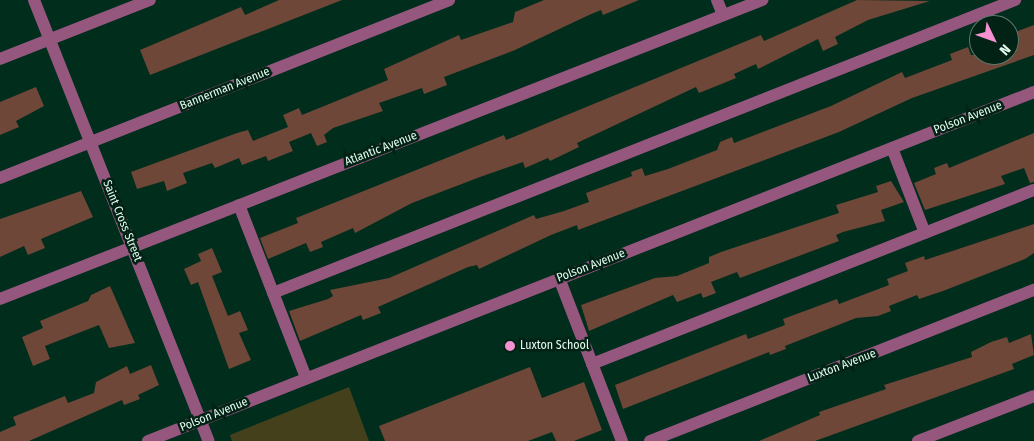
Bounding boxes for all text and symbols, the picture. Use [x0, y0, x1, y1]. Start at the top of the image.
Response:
north arrow [969, 15, 1019, 65]
text: N [996, 41, 1014, 59]
street label: Bannerman Avenue [178, 64, 272, 114]
street label: Polson Avenue [932, 98, 1004, 138]
street label: Atlantic Avenue [343, 129, 419, 169]
street label: Saint Cross Street [99, 178, 145, 264]
street label: Polson Avenue [555, 246, 627, 286]
place label: Luxton School [520, 339, 589, 353]
marker: Luxton School [504, 340, 516, 352]
street label: Luxton Avenue [806, 346, 878, 386]
street label: Polson Avenue [178, 395, 250, 435]

